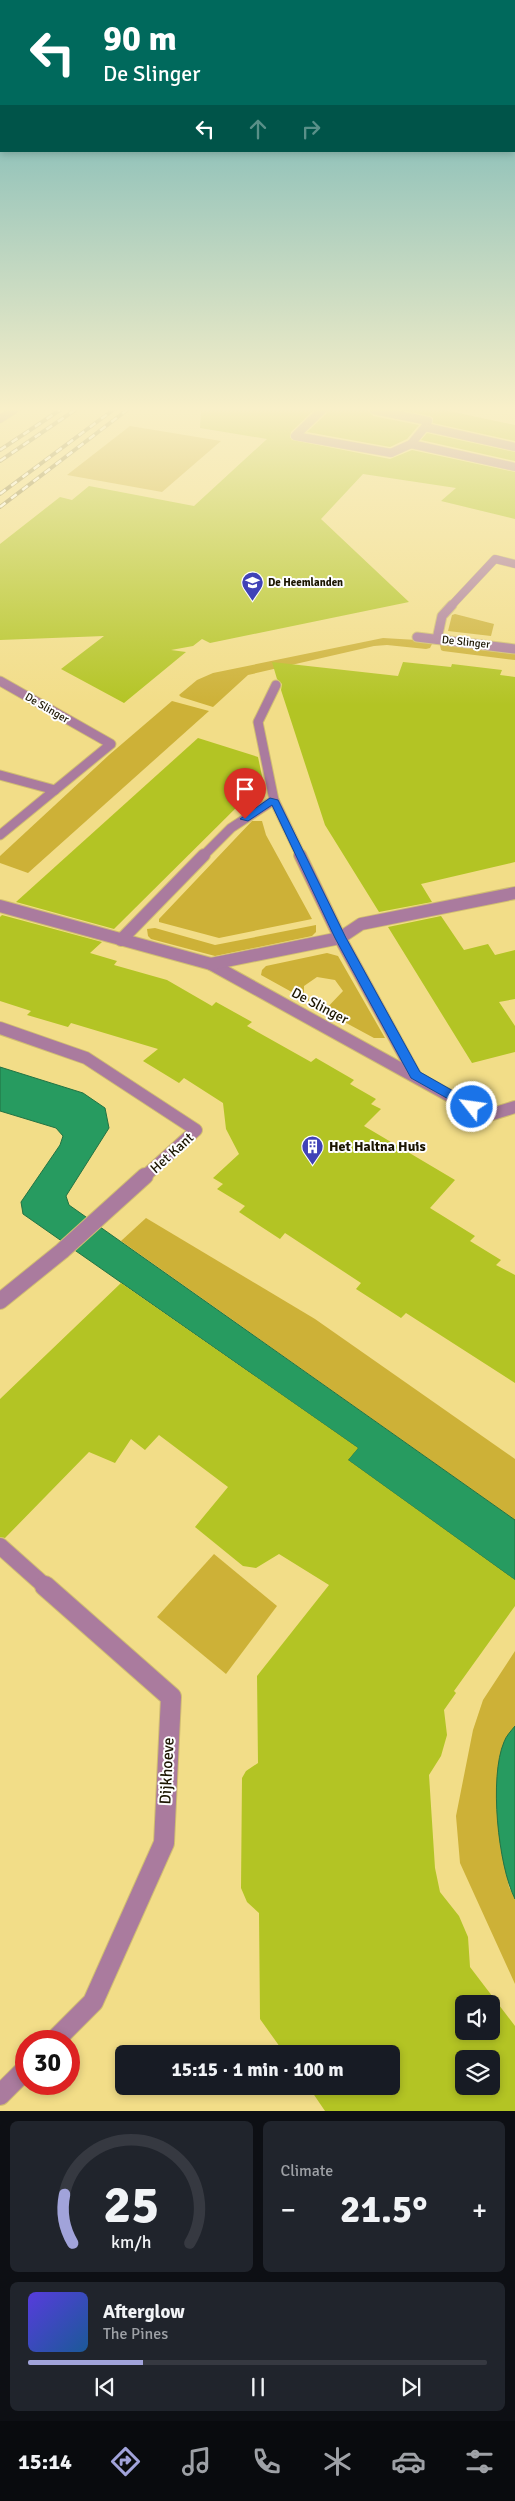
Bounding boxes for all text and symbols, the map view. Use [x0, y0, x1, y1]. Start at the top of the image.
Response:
text: 90 m [103, 17, 177, 60]
icon: left [20, 20, 85, 85]
text: De Slinger [103, 60, 200, 87]
icon: left [191, 115, 219, 143]
icon: ahead [244, 115, 272, 143]
icon: right [297, 115, 325, 143]
school or university icon: De Heemlanden [240, 570, 264, 601]
place label: De Heemlanden [268, 576, 343, 589]
street label: De Slinger [441, 633, 491, 651]
street label: De Slinger [23, 690, 71, 726]
pin [224, 768, 266, 819]
icon: arrive [231, 775, 259, 803]
street label: De Slinger [289, 984, 352, 1028]
position arrow [445, 1080, 497, 1132]
street label: Het Kant [147, 1129, 197, 1177]
building icon: Het Haltna Huis [301, 1134, 325, 1165]
place label: Het Haltna Huis [329, 1138, 426, 1155]
street label: Dijkhoeve [155, 1737, 179, 1805]
map controls [455, 1995, 500, 2095]
button: sound [455, 1995, 500, 2040]
speed limit sign: 30 [15, 2030, 80, 2095]
button: layers [455, 2050, 500, 2095]
text: 15:15 · 1 min · 100 m [171, 2058, 344, 2082]
text: Climate [281, 2161, 333, 2181]
text: 25 [103, 2173, 159, 2237]
text: 21.5° [340, 2186, 428, 2233]
text: − [281, 2193, 296, 2227]
text: + [472, 2193, 487, 2227]
text: km/h [111, 2231, 151, 2253]
text: Afterglow [103, 2300, 185, 2324]
text: The Pines [103, 2324, 168, 2344]
icon: previous [91, 2373, 119, 2401]
icon: pause [244, 2373, 272, 2401]
icon: next [397, 2373, 425, 2401]
icon: directions [108, 2444, 143, 2479]
icon: music [179, 2444, 214, 2479]
icon: phone [249, 2444, 284, 2479]
icon: climate [320, 2444, 355, 2479]
icon: car [391, 2444, 426, 2479]
icon: filters [462, 2444, 497, 2479]
text: 15:14 [18, 2448, 72, 2475]

